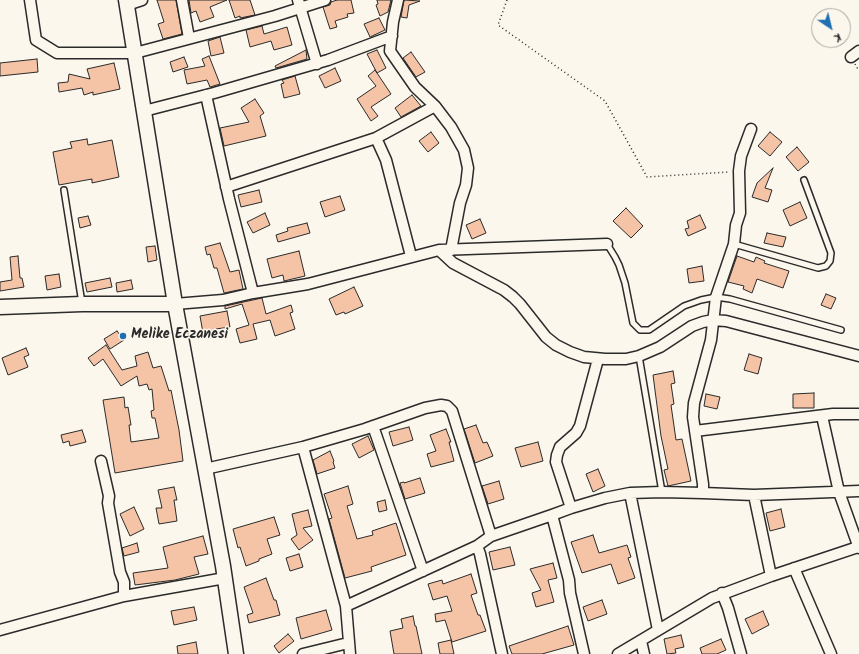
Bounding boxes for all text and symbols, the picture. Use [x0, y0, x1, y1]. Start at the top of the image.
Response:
north arrow [811, 8, 851, 48]
text: K [829, 28, 845, 46]
place label: Melike Eczanesi [131, 328, 228, 344]
marker: Melike Eczanesi [118, 331, 128, 341]

